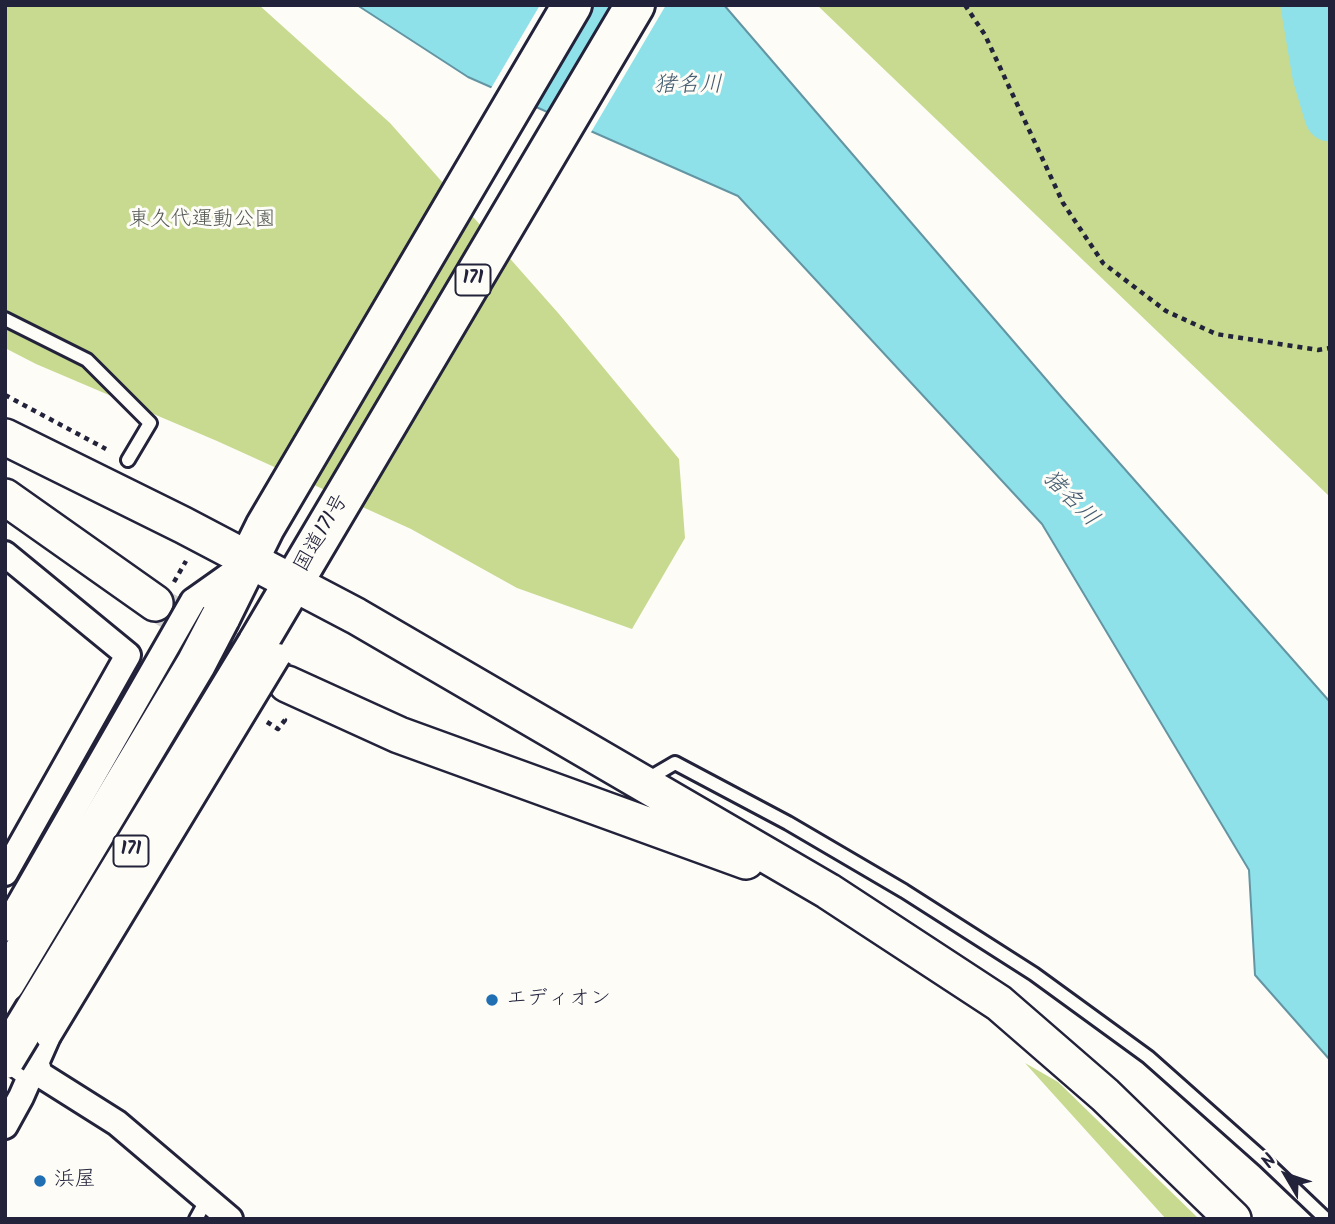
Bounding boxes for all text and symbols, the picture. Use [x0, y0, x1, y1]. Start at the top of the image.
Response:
water label: 猪名川 [654, 73, 722, 101]
park label: 東久代運動公園 [129, 208, 275, 234]
road number: 171 [456, 264, 490, 296]
water label: 猪名川 [1035, 466, 1103, 534]
street label: 国道171号 [291, 491, 355, 577]
road number: 171 [114, 836, 148, 866]
place label: エディオン [506, 987, 611, 1013]
marker: エディオン [484, 992, 500, 1008]
north arrow [1251, 1140, 1321, 1210]
text: N [1254, 1148, 1285, 1176]
place label: 浜屋 [54, 1168, 96, 1194]
marker: 浜屋 [32, 1173, 48, 1189]

